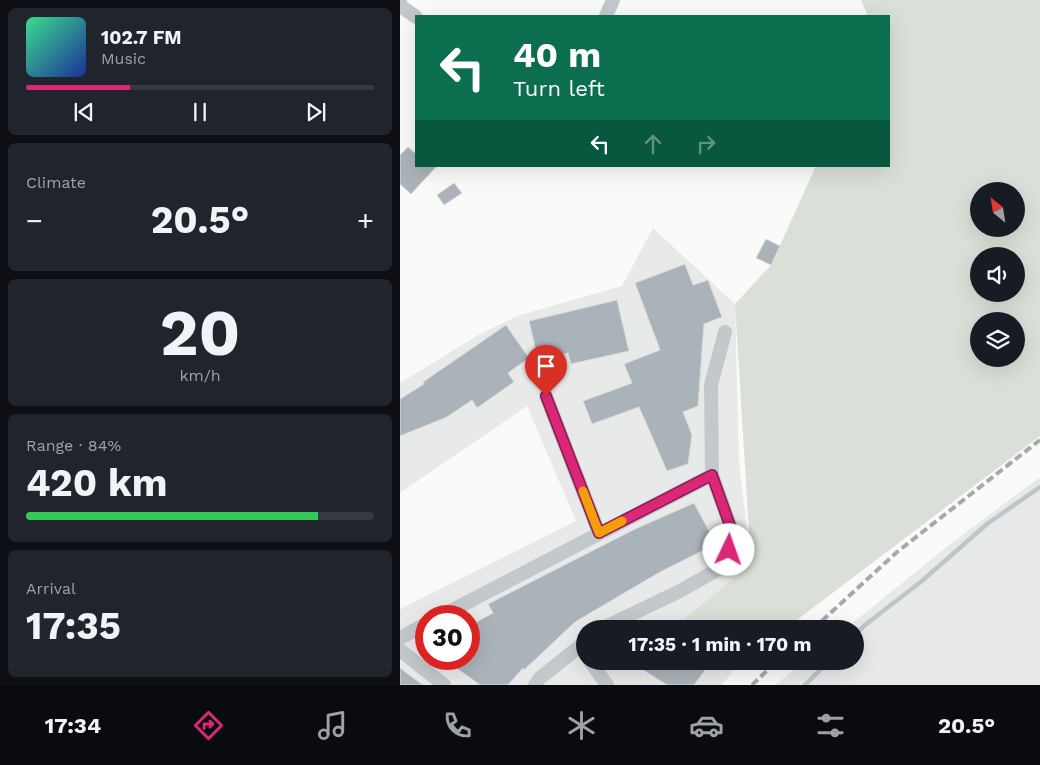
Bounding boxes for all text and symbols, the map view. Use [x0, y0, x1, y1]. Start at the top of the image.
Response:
text: 102.7 FM [101, 26, 182, 49]
text: 40 m [513, 34, 601, 76]
icon: left [430, 35, 495, 100]
text: Music [101, 49, 146, 68]
text: Turn left [513, 76, 605, 101]
icon: previous [70, 98, 98, 126]
icon: pause [186, 98, 214, 126]
icon: next [302, 98, 330, 126]
icon: left [586, 130, 614, 158]
icon: ahead [639, 130, 667, 158]
icon: right [692, 130, 720, 158]
text: Climate [26, 173, 86, 192]
north arrow [970, 182, 1025, 238]
map controls [970, 182, 1025, 367]
text: 20.5° [151, 198, 249, 242]
text: − [26, 204, 43, 237]
text: + [357, 204, 374, 237]
button: sound [970, 247, 1025, 302]
text: 20 [160, 295, 240, 371]
button: layers [970, 312, 1025, 367]
pin [525, 345, 567, 396]
icon: arrive [532, 352, 560, 380]
text: km/h [179, 366, 221, 385]
text: Range · 84% [26, 436, 121, 455]
text: 420 km [26, 461, 167, 505]
position arrow [702, 523, 754, 575]
text: Arrival [26, 579, 76, 598]
text: 17:35 [26, 604, 121, 648]
speed limit sign: 30 [415, 605, 480, 670]
text: 17:35 · 1 min · 170 m [629, 633, 811, 656]
icon: directions [191, 708, 226, 743]
icon: music [315, 708, 350, 743]
icon: phone [440, 708, 475, 743]
icon: climate [564, 708, 599, 743]
icon: car [689, 708, 724, 743]
icon: filters [813, 708, 848, 743]
text: 17:34 [45, 713, 101, 738]
text: 20.5° [938, 713, 995, 738]

